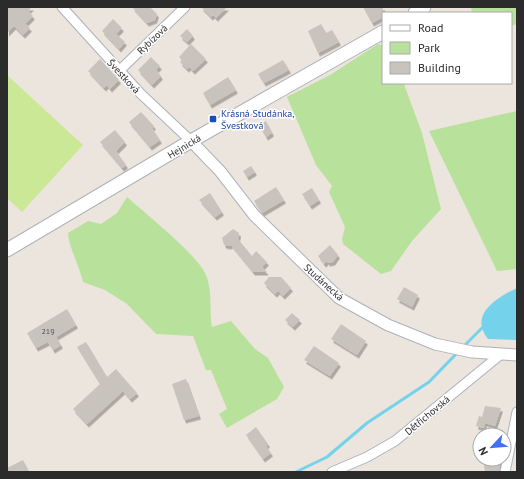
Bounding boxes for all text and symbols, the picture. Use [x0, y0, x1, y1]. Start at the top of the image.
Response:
legend [382, 12, 512, 84]
text: Road [418, 20, 443, 35]
street label: Rybízová [134, 22, 170, 57]
text: Park [418, 40, 440, 55]
street label: Švestková [104, 56, 143, 96]
text: Building [418, 60, 461, 75]
place label: Krásná Studánka, Švestková [221, 107, 294, 132]
marker: Krásná Studánka, Švestková [208, 114, 218, 124]
street label: Hejnická [165, 131, 203, 162]
street label: Studánecká [301, 261, 346, 304]
house number: 219 [41, 326, 55, 336]
street label: Dětřichovská [402, 393, 453, 438]
north arrow [472, 427, 512, 467]
text: N [475, 445, 491, 458]

